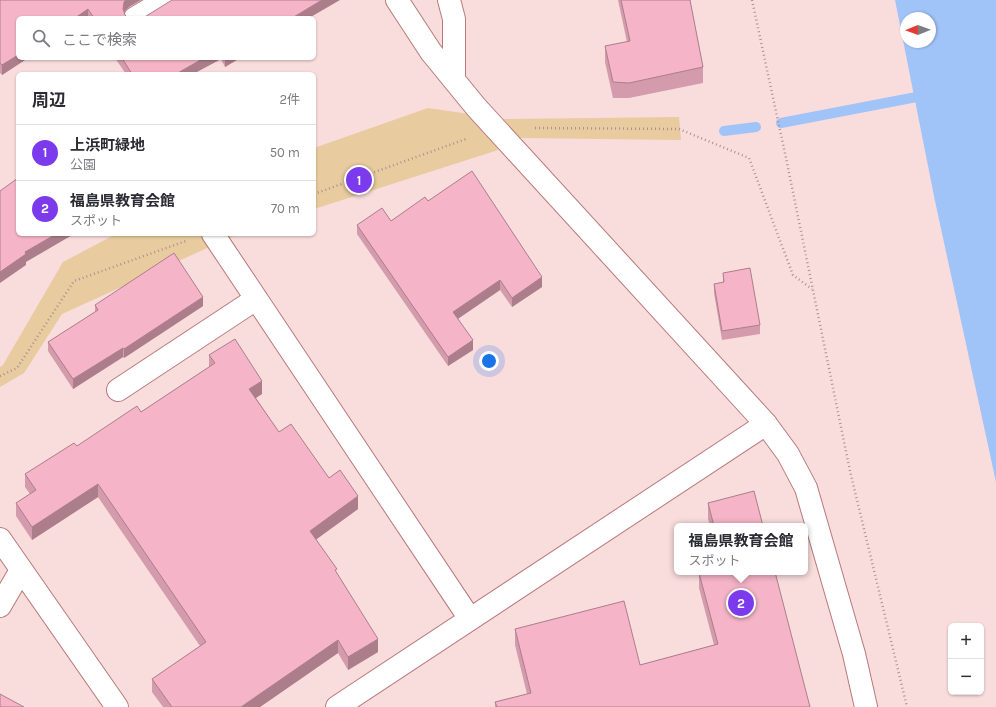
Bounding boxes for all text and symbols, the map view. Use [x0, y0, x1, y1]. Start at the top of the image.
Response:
north arrow [900, 12, 936, 48]
search box [16, 16, 316, 60]
icon: search [30, 27, 52, 49]
text: ここで検索 [62, 31, 137, 49]
text: 周辺 [32, 90, 66, 110]
text: 2件 [279, 92, 300, 107]
text: 上浜町緑地 [70, 136, 145, 154]
text: 1 [43, 145, 47, 160]
text: 50 m [270, 145, 300, 160]
text: 公園 [70, 157, 96, 172]
pin: 1 [346, 165, 372, 195]
text: 福島県教育会館 [70, 192, 175, 210]
text: 2 [41, 201, 49, 216]
text: 70 m [271, 201, 300, 216]
text: スポット [70, 213, 122, 228]
your location [479, 351, 499, 371]
popup [674, 523, 808, 575]
text: 福島県教育会館 [688, 532, 794, 550]
text: スポット [688, 553, 741, 568]
pin: 2 [728, 588, 754, 618]
map controls [948, 623, 984, 695]
button: + [948, 623, 984, 659]
button: − [948, 659, 984, 695]

